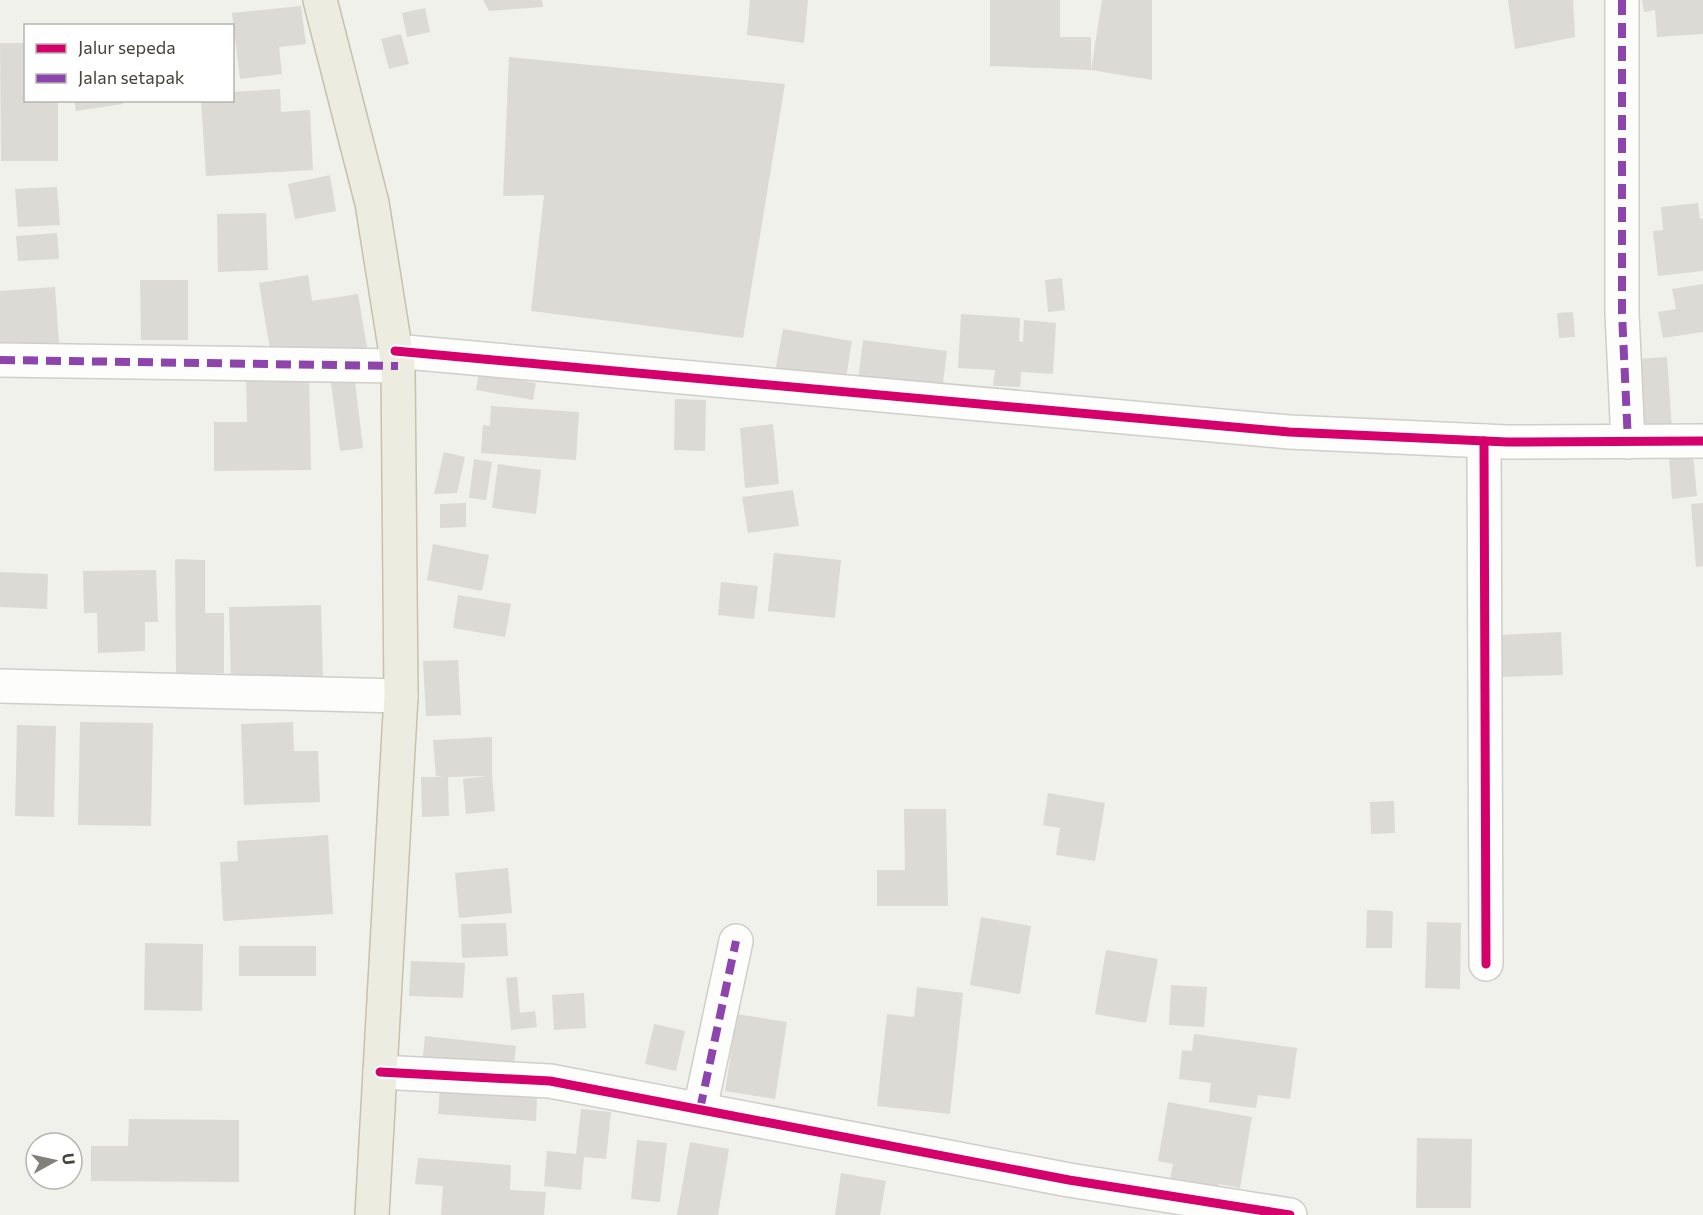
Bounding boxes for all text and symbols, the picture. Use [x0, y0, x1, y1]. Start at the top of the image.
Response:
legend [24, 24, 234, 102]
text: Jalur sepeda [78, 36, 176, 58]
text: Jalan setapak [78, 66, 185, 88]
north arrow [24, 1131, 84, 1191]
text: U [59, 1152, 80, 1166]

